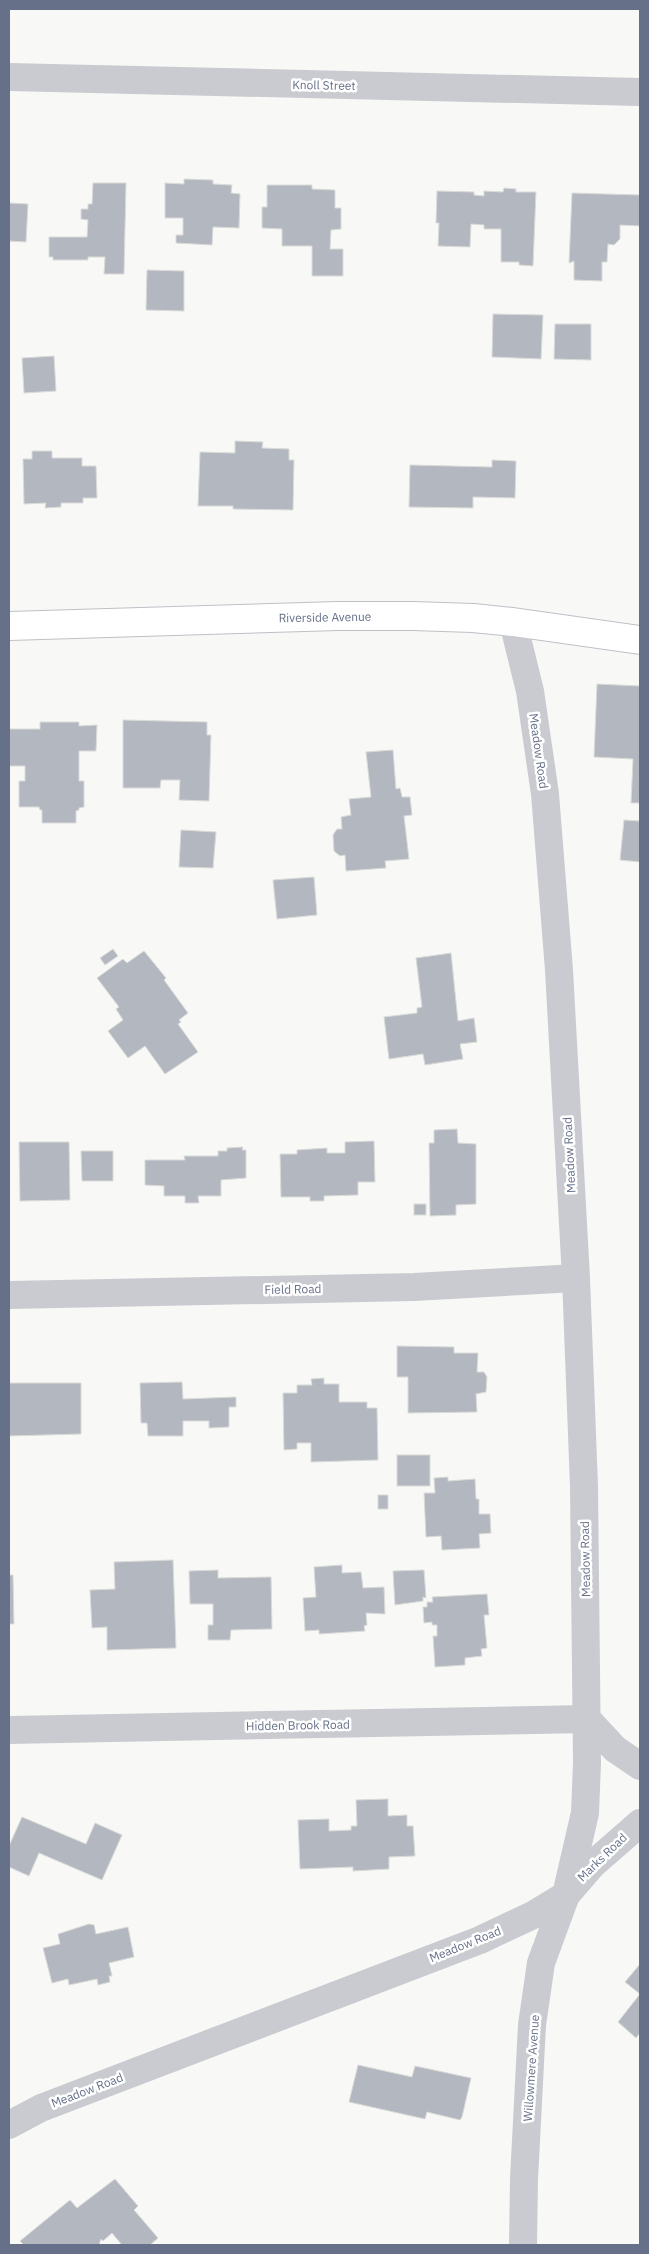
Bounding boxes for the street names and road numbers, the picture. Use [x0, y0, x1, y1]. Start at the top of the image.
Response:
street label: Knoll Street [292, 77, 356, 93]
street label: Riverside Avenue [278, 609, 372, 625]
street label: Meadow Road [526, 712, 552, 790]
street label: Meadow Road [560, 1117, 578, 1193]
street label: Field Road [264, 1281, 322, 1297]
street label: Meadow Road [577, 1521, 593, 1597]
street label: Hidden Brook Road [246, 1717, 350, 1733]
street label: Marks Road [574, 1830, 630, 1884]
street label: Meadow Road [427, 1923, 503, 1965]
street label: Willowmere Avenue [520, 2014, 542, 2122]
street label: Meadow Road [49, 2069, 125, 2111]

